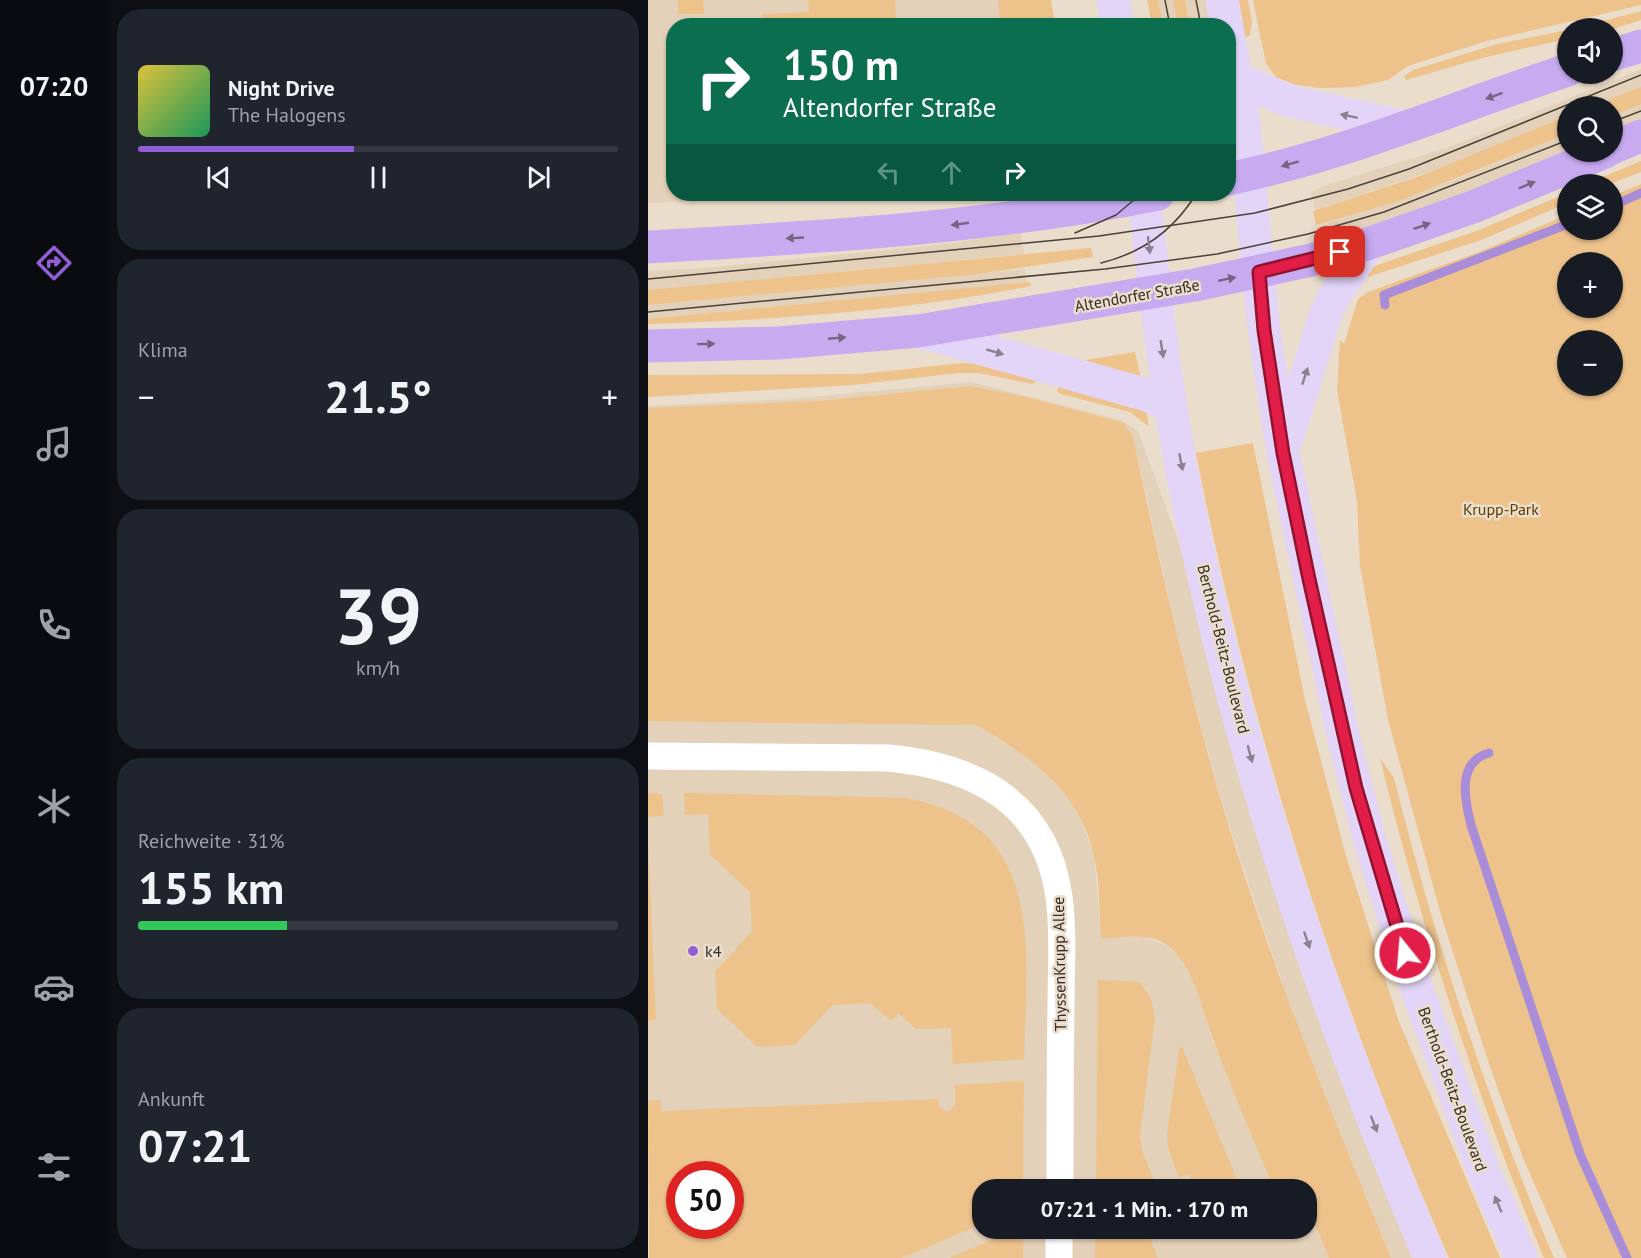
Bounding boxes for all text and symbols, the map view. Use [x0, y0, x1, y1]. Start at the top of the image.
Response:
map controls [1557, 18, 1623, 396]
button: sound [1557, 18, 1623, 84]
text: 150 m [783, 37, 899, 92]
icon: right [684, 42, 762, 120]
text: 07:20 [20, 69, 88, 103]
text: Night Drive [228, 74, 335, 102]
text: Altendorfer Straße [783, 90, 996, 124]
one-way arrow [1485, 91, 1503, 101]
button: search [1557, 96, 1623, 162]
text: The Halogens [228, 102, 346, 128]
one-way arrow [1339, 110, 1358, 120]
icon: left [872, 156, 905, 189]
icon: ahead [935, 156, 968, 189]
icon: right [998, 156, 1031, 189]
one-way arrow [1281, 160, 1299, 169]
icon: previous [202, 161, 235, 194]
icon: pause [362, 161, 395, 194]
icon: next [522, 161, 555, 194]
button: layers [1557, 174, 1623, 240]
one-way arrow [1518, 180, 1536, 189]
one-way arrow [951, 220, 970, 229]
one-way arrow [1413, 220, 1431, 230]
pin [1314, 226, 1365, 277]
one-way arrow [785, 234, 804, 243]
icon: arrive [1323, 235, 1356, 268]
one-way arrow [1144, 236, 1154, 255]
icon: directions [33, 242, 75, 284]
button: + [1557, 252, 1623, 318]
one-way arrow [1218, 273, 1237, 283]
street label: Altendorfer Straße [1073, 274, 1201, 316]
button: − [1557, 330, 1623, 396]
one-way arrow [827, 333, 846, 343]
text: Klima [138, 337, 188, 363]
one-way arrow [697, 340, 716, 349]
one-way arrow [1158, 340, 1167, 359]
one-way arrow [986, 348, 1004, 357]
text: 21.5° [324, 367, 432, 425]
one-way arrow [1301, 367, 1310, 385]
text: − [138, 375, 155, 418]
text: + [601, 375, 618, 418]
icon: music [33, 423, 75, 465]
one-way arrow [1177, 453, 1186, 472]
park label: Krupp-Park [1463, 499, 1539, 519]
street label: Berthold-Beitz-Boulevard [1193, 562, 1255, 736]
text: 39 [334, 565, 422, 666]
icon: phone [33, 604, 75, 646]
text: km/h [356, 655, 400, 681]
one-way arrow [1246, 745, 1255, 763]
icon: climate [33, 785, 75, 827]
text: Reichweite · 31% [138, 828, 284, 854]
text: 155 km [138, 858, 284, 916]
street label: ThyssenKrupp Allee [1048, 896, 1070, 1032]
position arrow [1373, 921, 1437, 985]
one-way arrow [1303, 931, 1313, 949]
place label: k4 [705, 941, 722, 961]
marker: k4 [686, 944, 700, 958]
icon: car [33, 966, 75, 1008]
street label: Berthold-Beitz-Boulevard [1414, 1004, 1492, 1174]
text: Ankunft [138, 1086, 205, 1112]
one-way arrow [1369, 1115, 1379, 1133]
text: 07:21 [138, 1116, 252, 1174]
icon: filters [33, 1146, 75, 1188]
speed limit sign: 50 [666, 1161, 744, 1239]
text: 07:21 · 1 Min. · 170 m [1041, 1195, 1248, 1223]
one-way arrow [1493, 1195, 1503, 1213]

